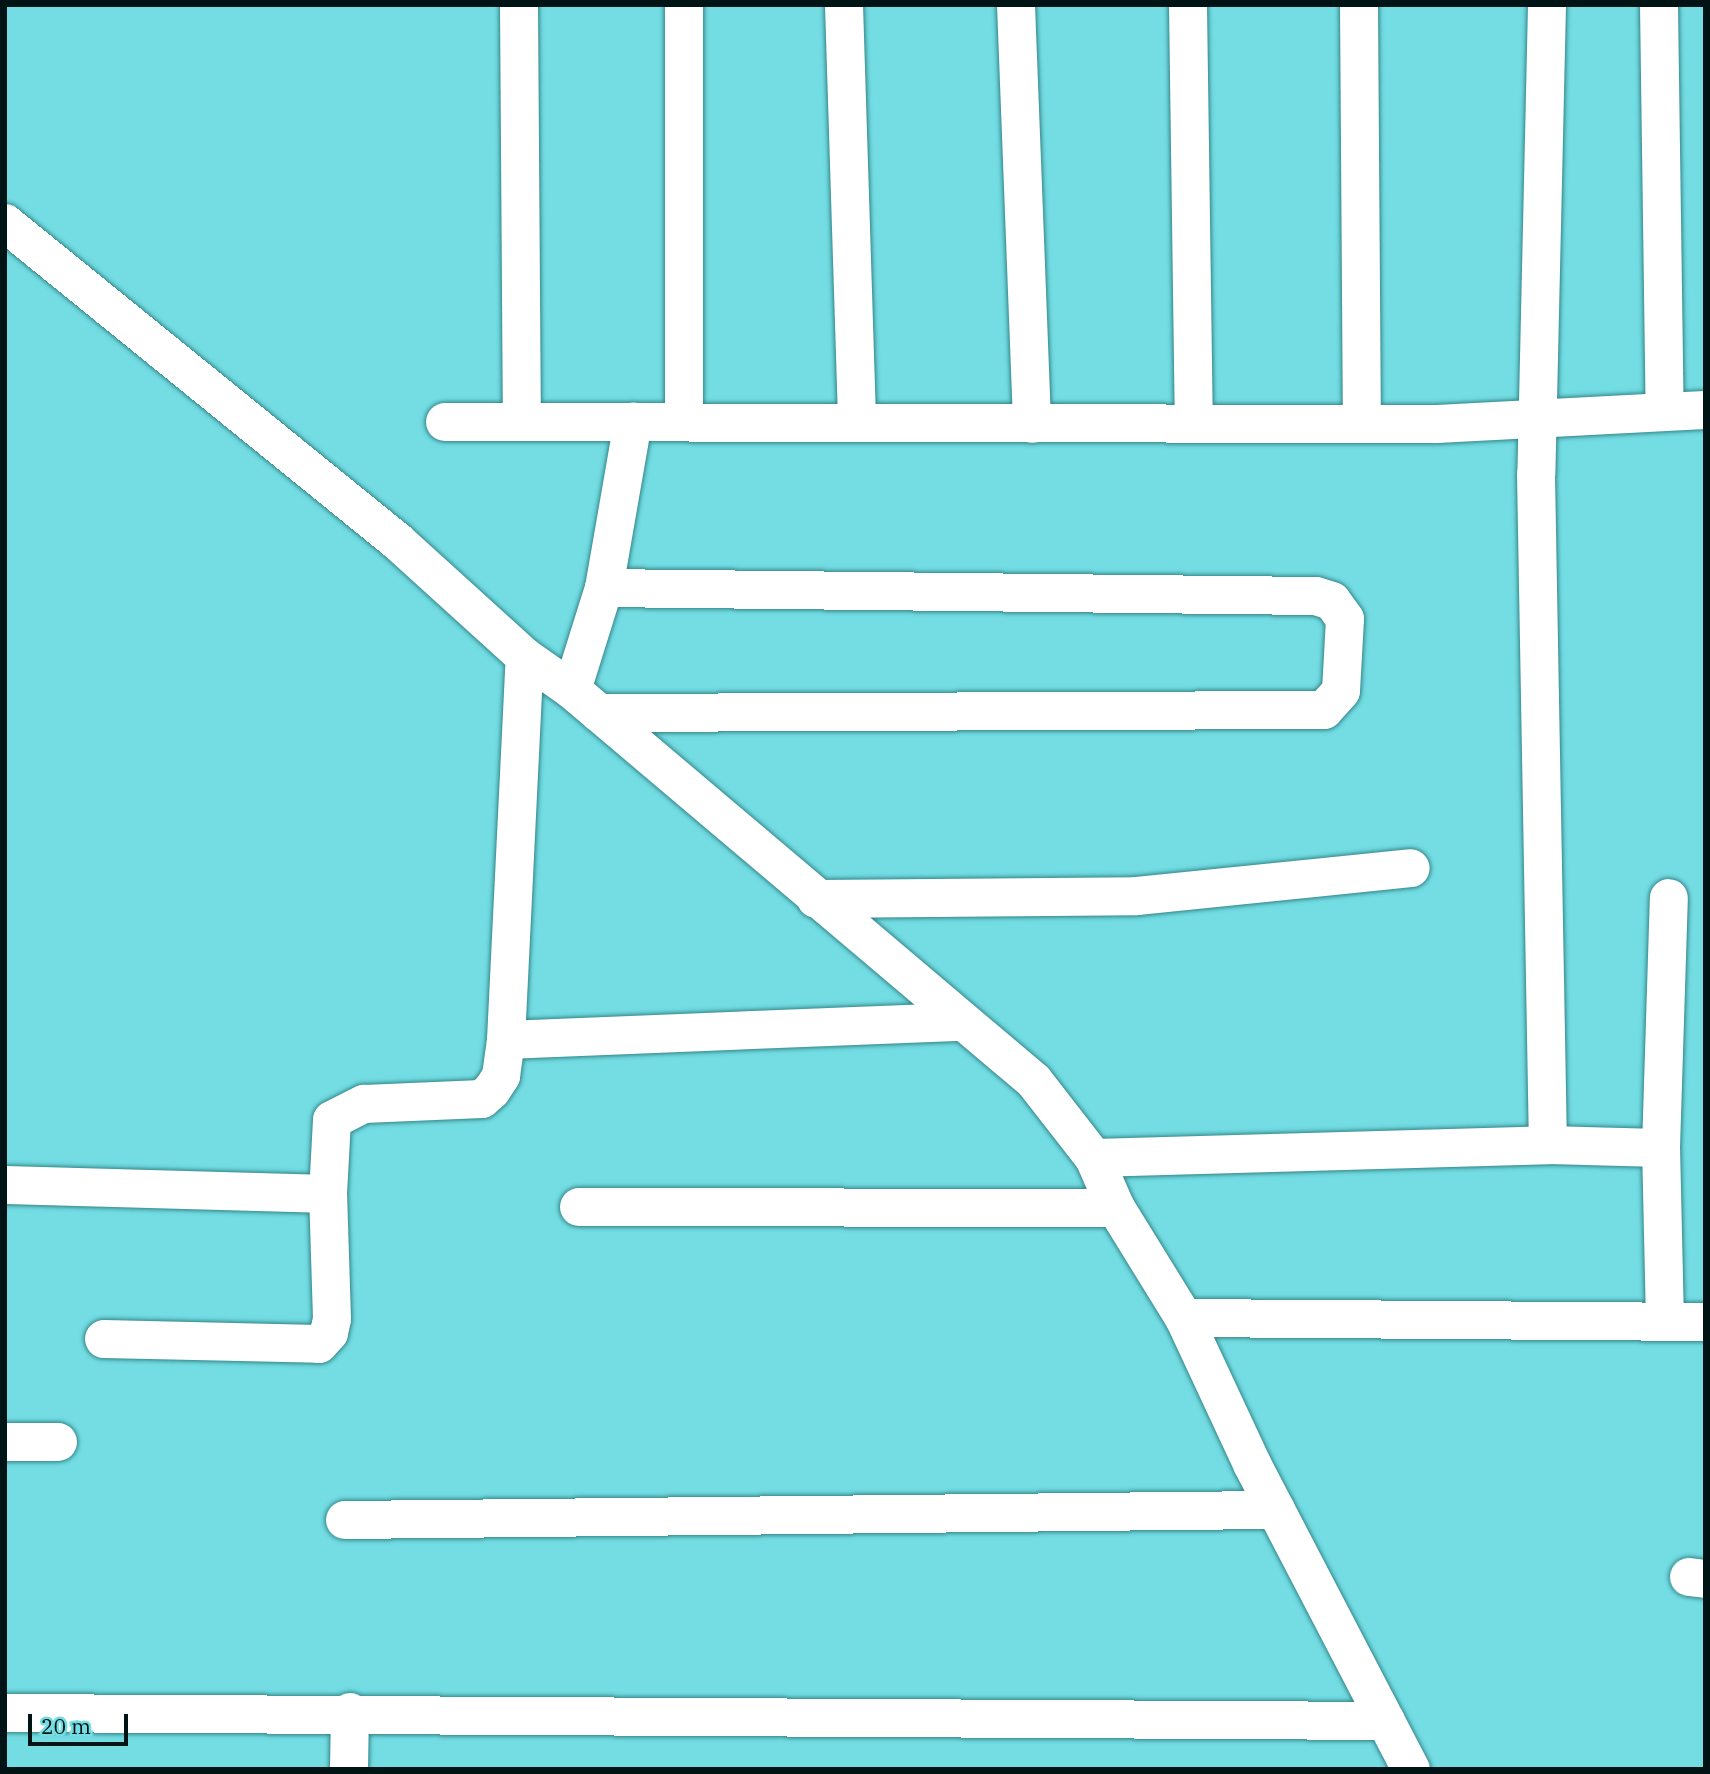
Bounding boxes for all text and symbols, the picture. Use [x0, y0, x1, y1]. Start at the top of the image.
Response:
scale bar [32, 1700, 131, 1744]
text: 20 m [41, 1712, 91, 1740]

